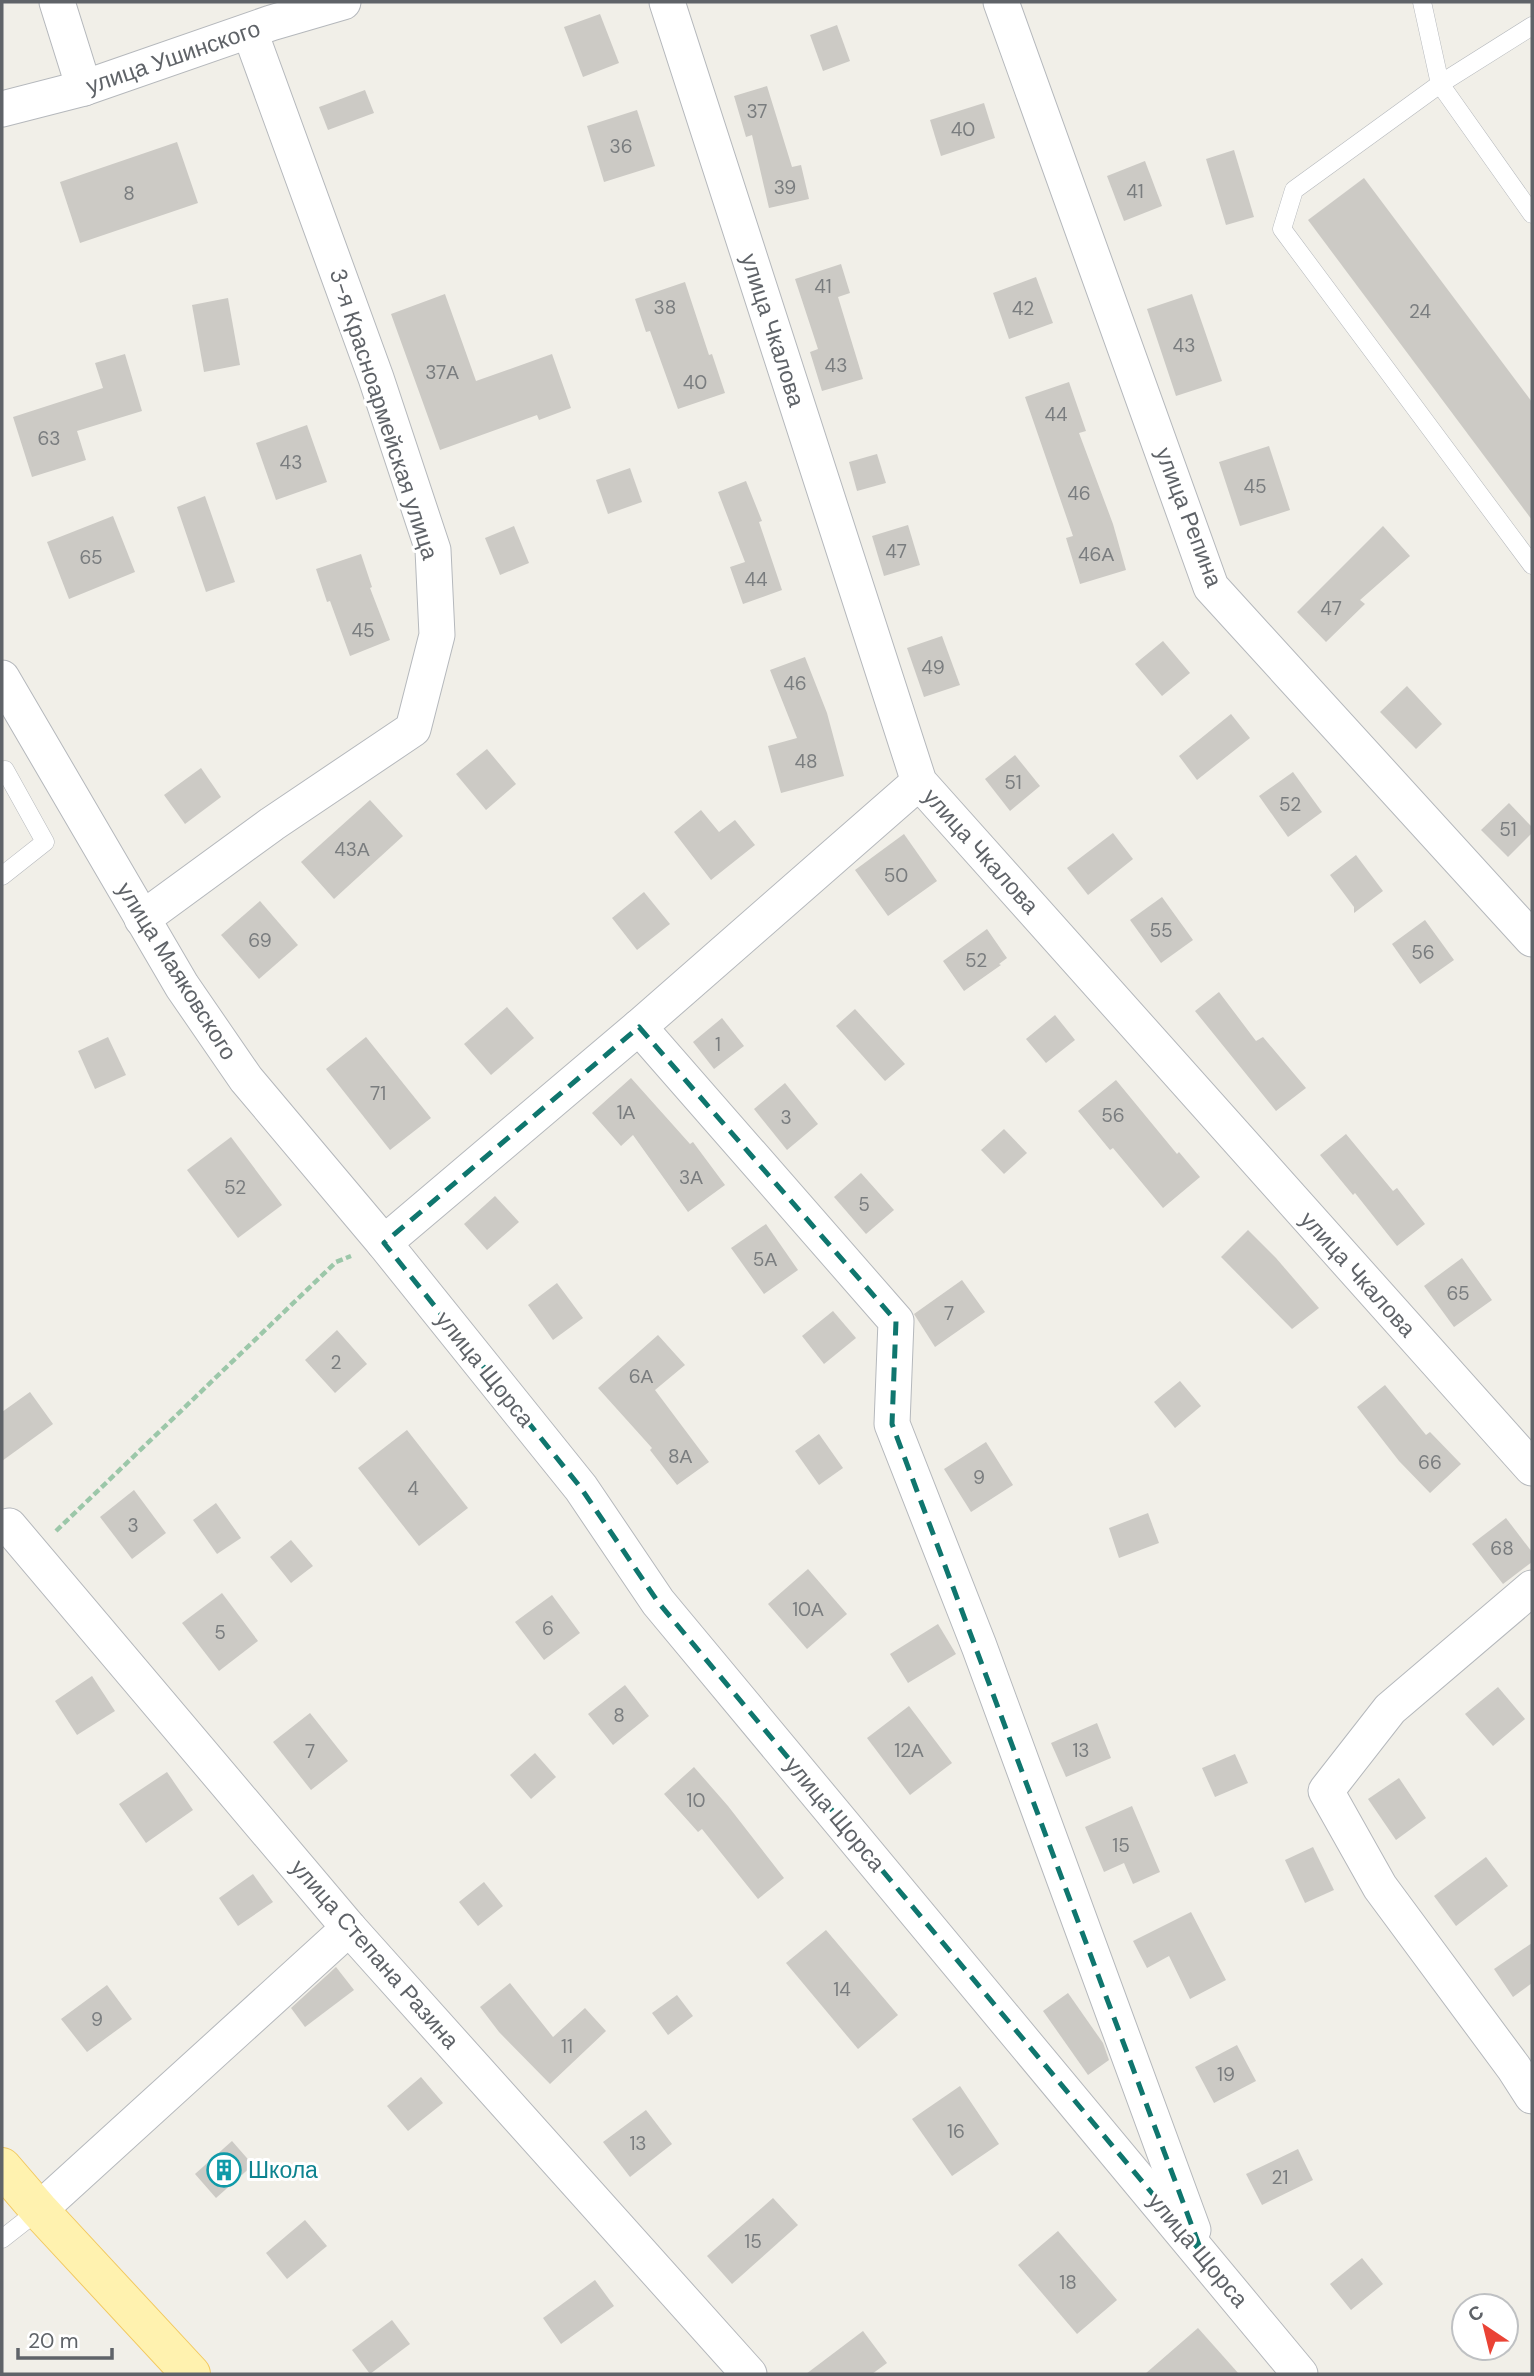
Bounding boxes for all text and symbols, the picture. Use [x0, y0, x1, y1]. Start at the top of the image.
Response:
street label: улица Ушинского [82, 13, 264, 101]
house number: 37 [746, 99, 768, 124]
house number: 40 [951, 117, 975, 142]
house number: 36 [609, 134, 633, 159]
house number: 39 [774, 175, 796, 200]
house number: 41 [1126, 179, 1144, 204]
house number: 8 [123, 181, 135, 206]
street label: улица Чкалова [734, 250, 812, 411]
street label: 3-я Красноармейская улица [323, 265, 445, 564]
house number: 41 [814, 274, 832, 299]
house number: 38 [654, 295, 676, 320]
house number: 42 [1012, 296, 1034, 321]
house number: 24 [1409, 299, 1431, 324]
house number: 43 [1173, 333, 1195, 358]
house number: 43 [825, 353, 847, 378]
house number: 37А [425, 360, 459, 385]
house number: 40 [683, 370, 707, 395]
house number: 44 [1044, 402, 1068, 427]
house number: 63 [37, 426, 61, 451]
street label: улица Репина [1149, 443, 1229, 591]
house number: 43 [280, 450, 302, 475]
house number: 45 [1243, 474, 1267, 499]
house number: 46 [1067, 481, 1091, 506]
house number: 47 [885, 539, 907, 564]
house number: 46А [1078, 542, 1114, 567]
house number: 65 [79, 545, 103, 570]
house number: 44 [744, 567, 768, 592]
house number: 47 [1320, 596, 1342, 621]
house number: 45 [351, 618, 375, 643]
house number: 49 [921, 655, 945, 680]
house number: 46 [783, 671, 807, 696]
house number: 48 [794, 749, 818, 774]
house number: 51 [1004, 770, 1022, 795]
street label: улица Чкалова [917, 782, 1046, 920]
house number: 52 [1279, 792, 1301, 817]
house number: 51 [1499, 817, 1517, 842]
house number: 43А [334, 837, 370, 862]
house number: 50 [884, 863, 908, 888]
street label: улица Маяковского [110, 876, 244, 1066]
house number: 55 [1149, 918, 1173, 943]
house number: 69 [248, 928, 272, 953]
house number: 56 [1411, 940, 1435, 965]
house number: 52 [965, 948, 987, 973]
house number: 1 [715, 1032, 721, 1057]
house number: 71 [370, 1081, 386, 1106]
house number: 1А [617, 1100, 636, 1125]
house number: 56 [1101, 1103, 1125, 1128]
house number: 3 [780, 1105, 792, 1130]
house number: 3А [679, 1165, 703, 1190]
house number: 52 [224, 1175, 246, 1200]
house number: 5 [858, 1192, 870, 1217]
street label: улица Чкалова [1294, 1205, 1423, 1343]
house number: 5А [753, 1247, 777, 1272]
house number: 65 [1446, 1281, 1470, 1306]
house number: 7 [944, 1301, 954, 1326]
street label: улица Щорса [429, 1305, 541, 1433]
house number: 2 [331, 1350, 342, 1375]
house number: 6А [629, 1364, 654, 1389]
house number: 8А [668, 1444, 692, 1469]
house number: 66 [1418, 1450, 1442, 1475]
house number: 9 [973, 1465, 985, 1490]
house number: 4 [407, 1476, 419, 1501]
house number: 3 [127, 1513, 139, 1538]
house number: 68 [1490, 1536, 1514, 1561]
house number: 10А [792, 1597, 824, 1622]
house number: 6 [542, 1616, 554, 1641]
house number: 5 [214, 1620, 226, 1645]
house number: 8 [613, 1703, 625, 1728]
house number: 12А [894, 1738, 924, 1763]
house number: 13 [1072, 1738, 1090, 1763]
house number: 7 [305, 1739, 315, 1764]
street label: улица Щорса [778, 1750, 892, 1878]
house number: 10 [687, 1788, 705, 1813]
house number: 15 [1112, 1833, 1130, 1858]
street label: улица Степана Разина [284, 1853, 466, 2055]
house number: 14 [833, 1977, 851, 2002]
house number: 9 [91, 2007, 103, 2032]
house number: 11 [561, 2034, 573, 2059]
house number: 19 [1217, 2062, 1235, 2087]
house number: 16 [947, 2119, 965, 2144]
house number: 13 [629, 2131, 647, 2156]
building icon: Школа [205, 2151, 243, 2189]
place label: Школа [248, 2155, 318, 2185]
house number: 21 [1272, 2165, 1288, 2190]
street label: улица Щорса [1141, 2186, 1255, 2314]
house number: 15 [744, 2229, 762, 2254]
house number: 18 [1059, 2270, 1077, 2295]
north arrow [1450, 2292, 1520, 2362]
text: С [1463, 2299, 1489, 2328]
scale bar [18, 2316, 112, 2360]
text: 20 m [28, 2327, 79, 2355]

